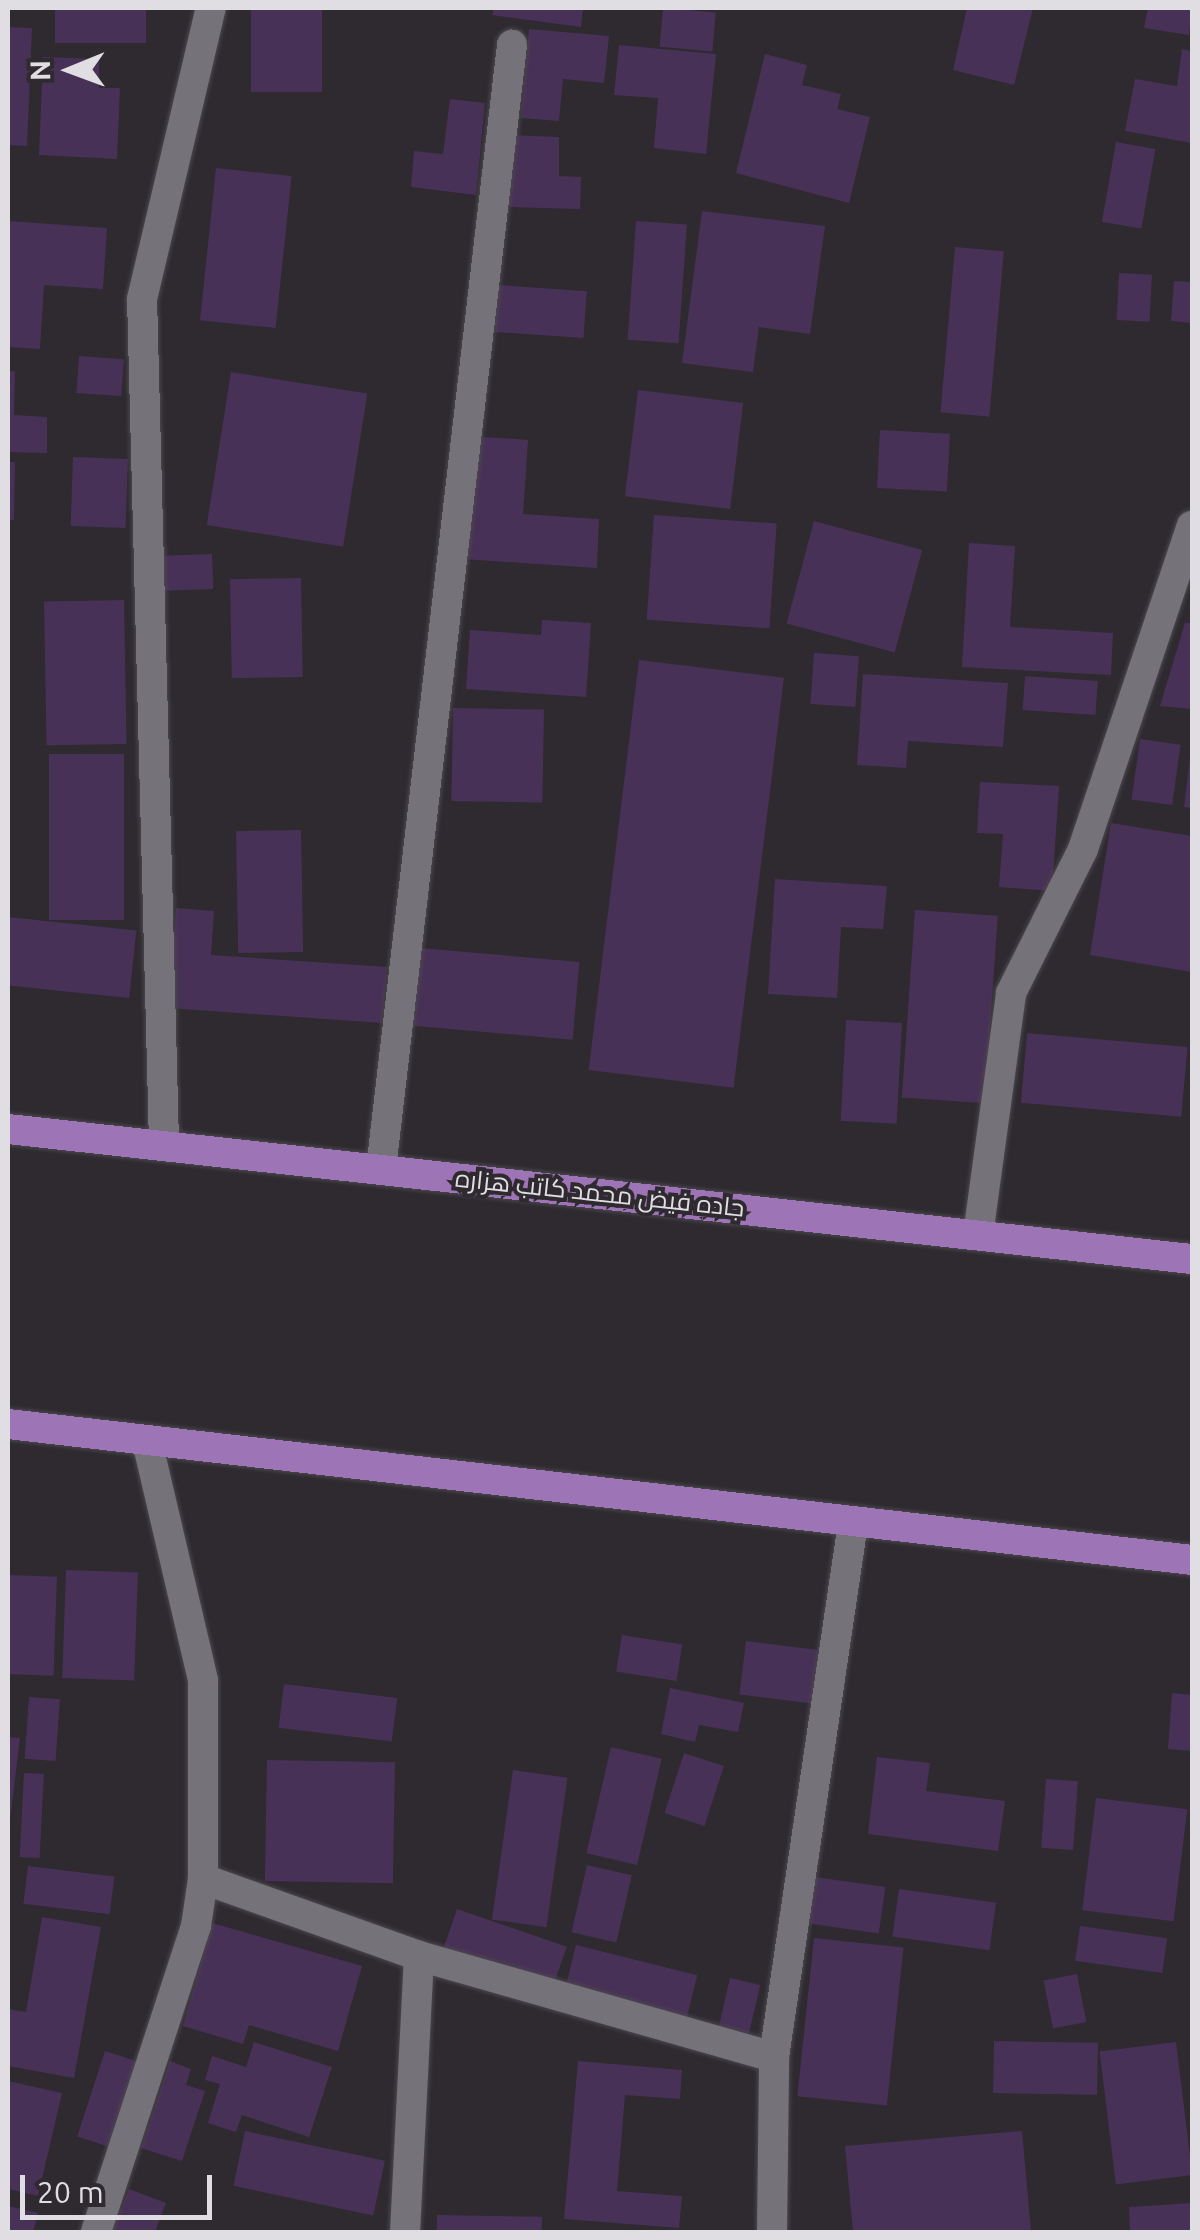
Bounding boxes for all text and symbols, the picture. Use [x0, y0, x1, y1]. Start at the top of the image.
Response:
north arrow [20, 20, 120, 120]
text: N [24, 60, 55, 81]
street label: جاده فیض محمد کاتب هزاره [454, 1163, 746, 1223]
scale bar [25, 2155, 218, 2217]
text: 20 m [37, 2175, 104, 2209]

